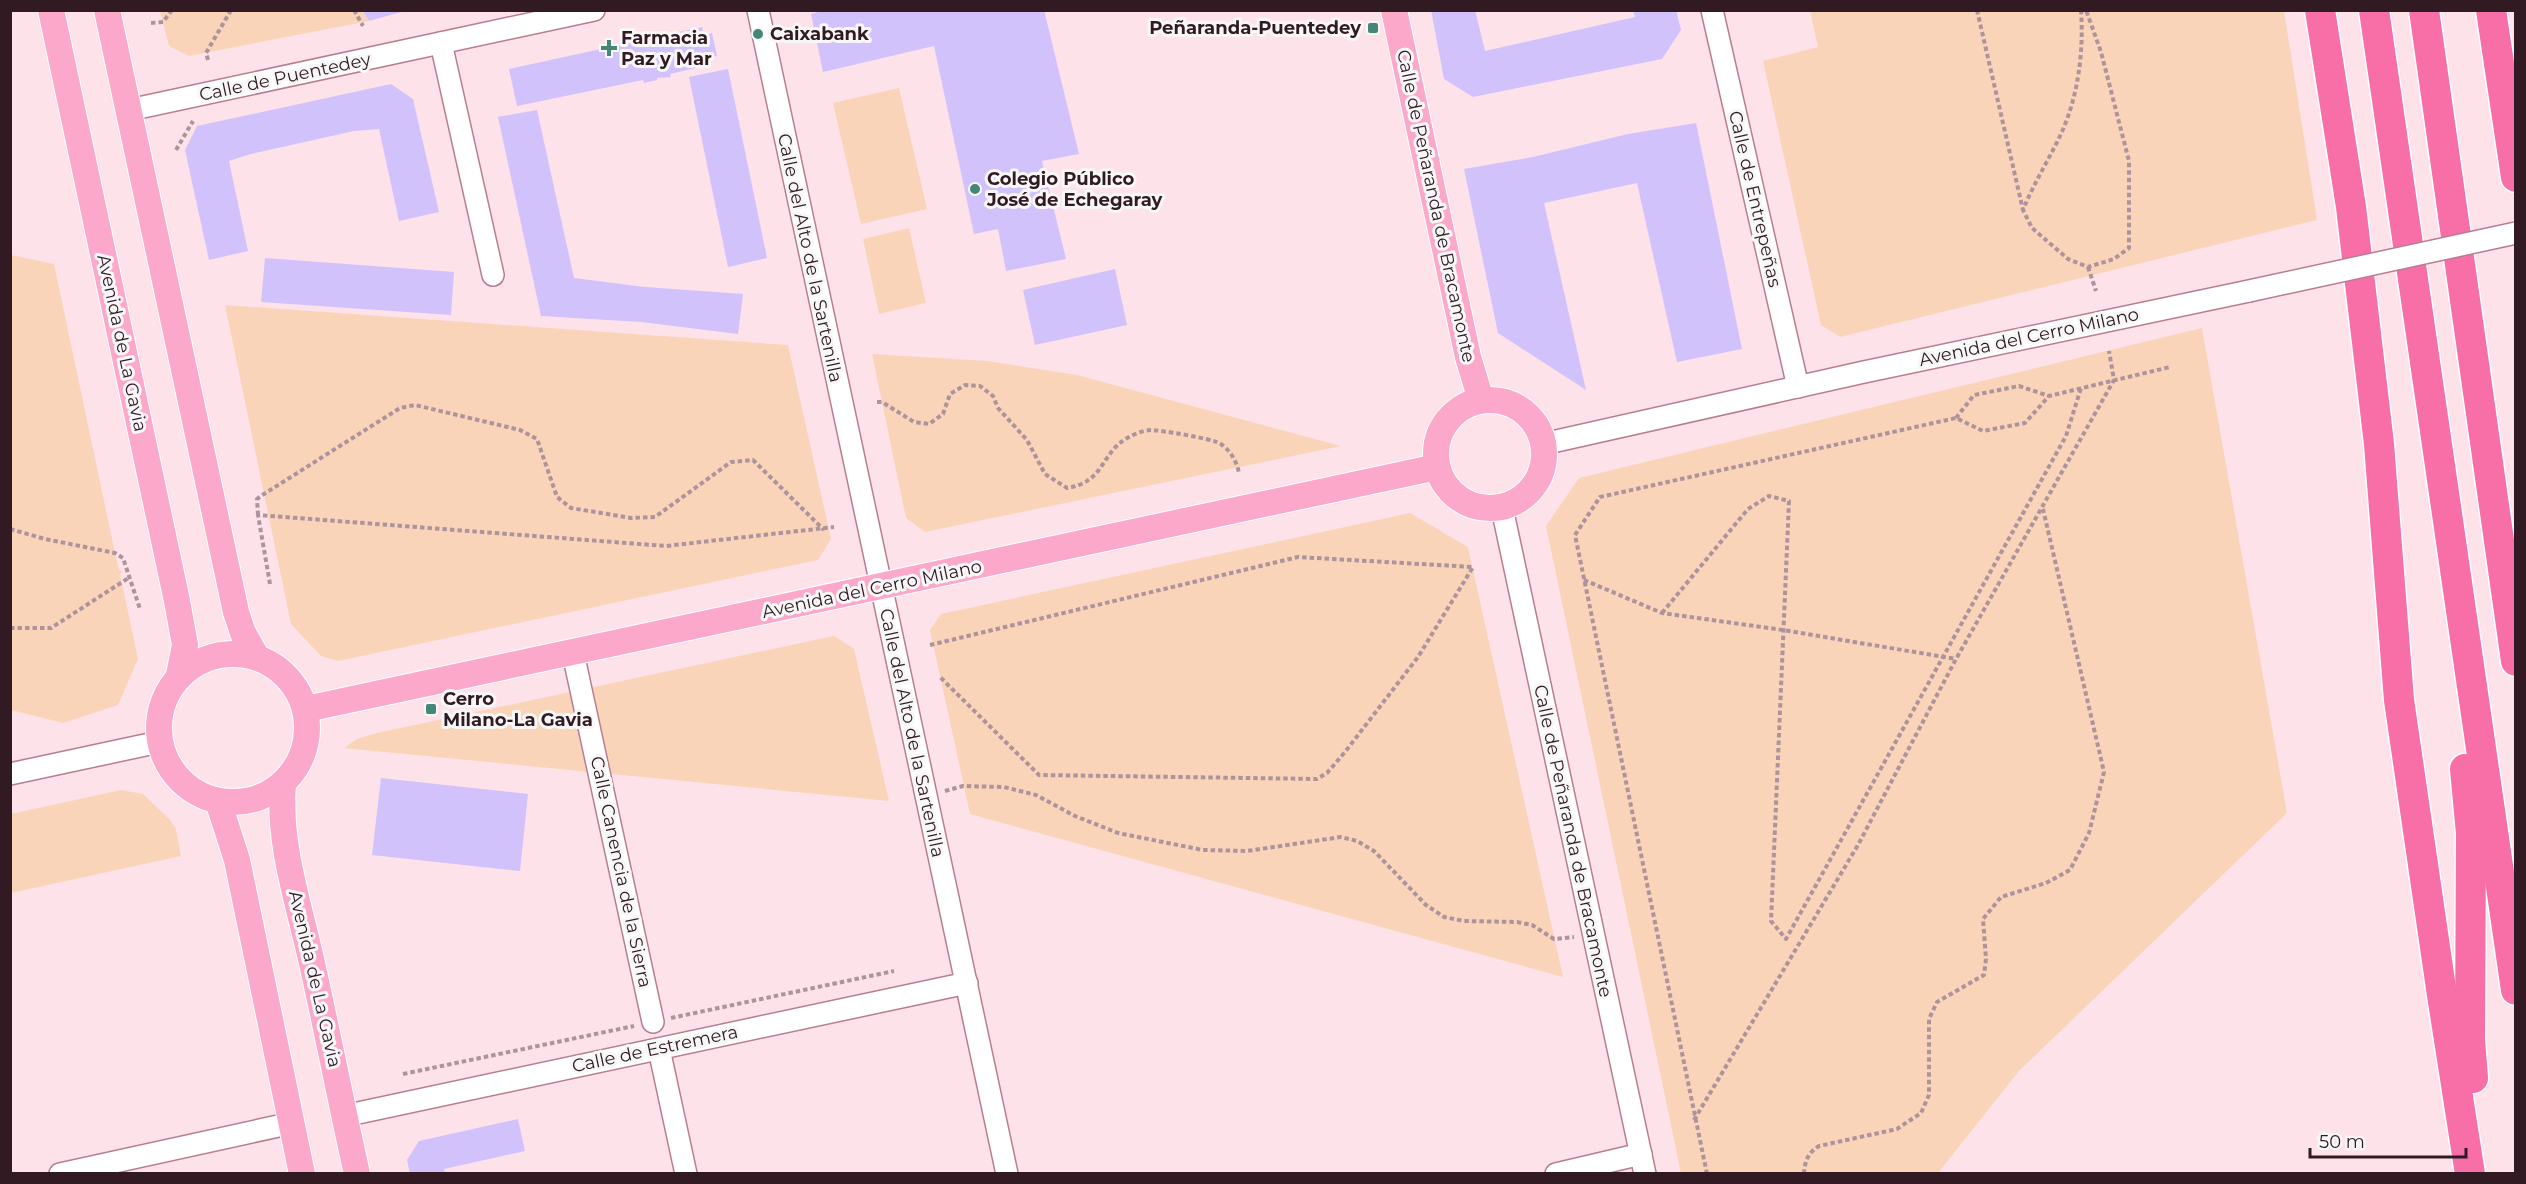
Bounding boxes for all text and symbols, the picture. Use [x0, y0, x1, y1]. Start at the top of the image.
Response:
place label: Peñaranda-Puentedey [1149, 17, 1361, 39]
marker: Peñaranda-Puentedey [1366, 21, 1380, 35]
place label: Caixabank [770, 23, 869, 45]
place label: Farmacia Paz y Mar [621, 27, 712, 70]
marker: Caixabank [751, 27, 765, 41]
marker: Farmacia Paz y Mar [602, 41, 616, 55]
street label: Calle de Puentedey [197, 48, 373, 106]
street label: Calle de Peñaranda de Bracamonte [1392, 48, 1480, 364]
street label: Calle de Entrepeñas [1724, 109, 1786, 290]
street label: Calle del Alto de la Sartenilla [773, 131, 847, 385]
place label: Colegio Público José de Echegaray [986, 168, 1163, 211]
marker: Colegio Público José de Echegaray [968, 182, 982, 196]
street label: Avenida de La Gavia [92, 252, 152, 434]
street label: Avenida del Cerro Milano [1917, 303, 2141, 371]
street label: Avenida del Cerro Milano [760, 555, 984, 623]
street label: Calle del Alto de la Sartenilla [875, 606, 949, 860]
street label: Calle de Peñaranda de Bracamonte [1529, 683, 1617, 999]
place label: Cerro Milano-La Gavia [443, 688, 593, 731]
marker: Cerro Milano-La Gavia [424, 702, 438, 716]
street label: Calle Canencia de la Sierra [586, 754, 656, 990]
street label: Avenida de La Gavia [284, 889, 346, 1069]
street label: Calle de Estremera [570, 1021, 740, 1077]
scale bar [2310, 1121, 2466, 1159]
text: 50 m [2319, 1131, 2365, 1153]

